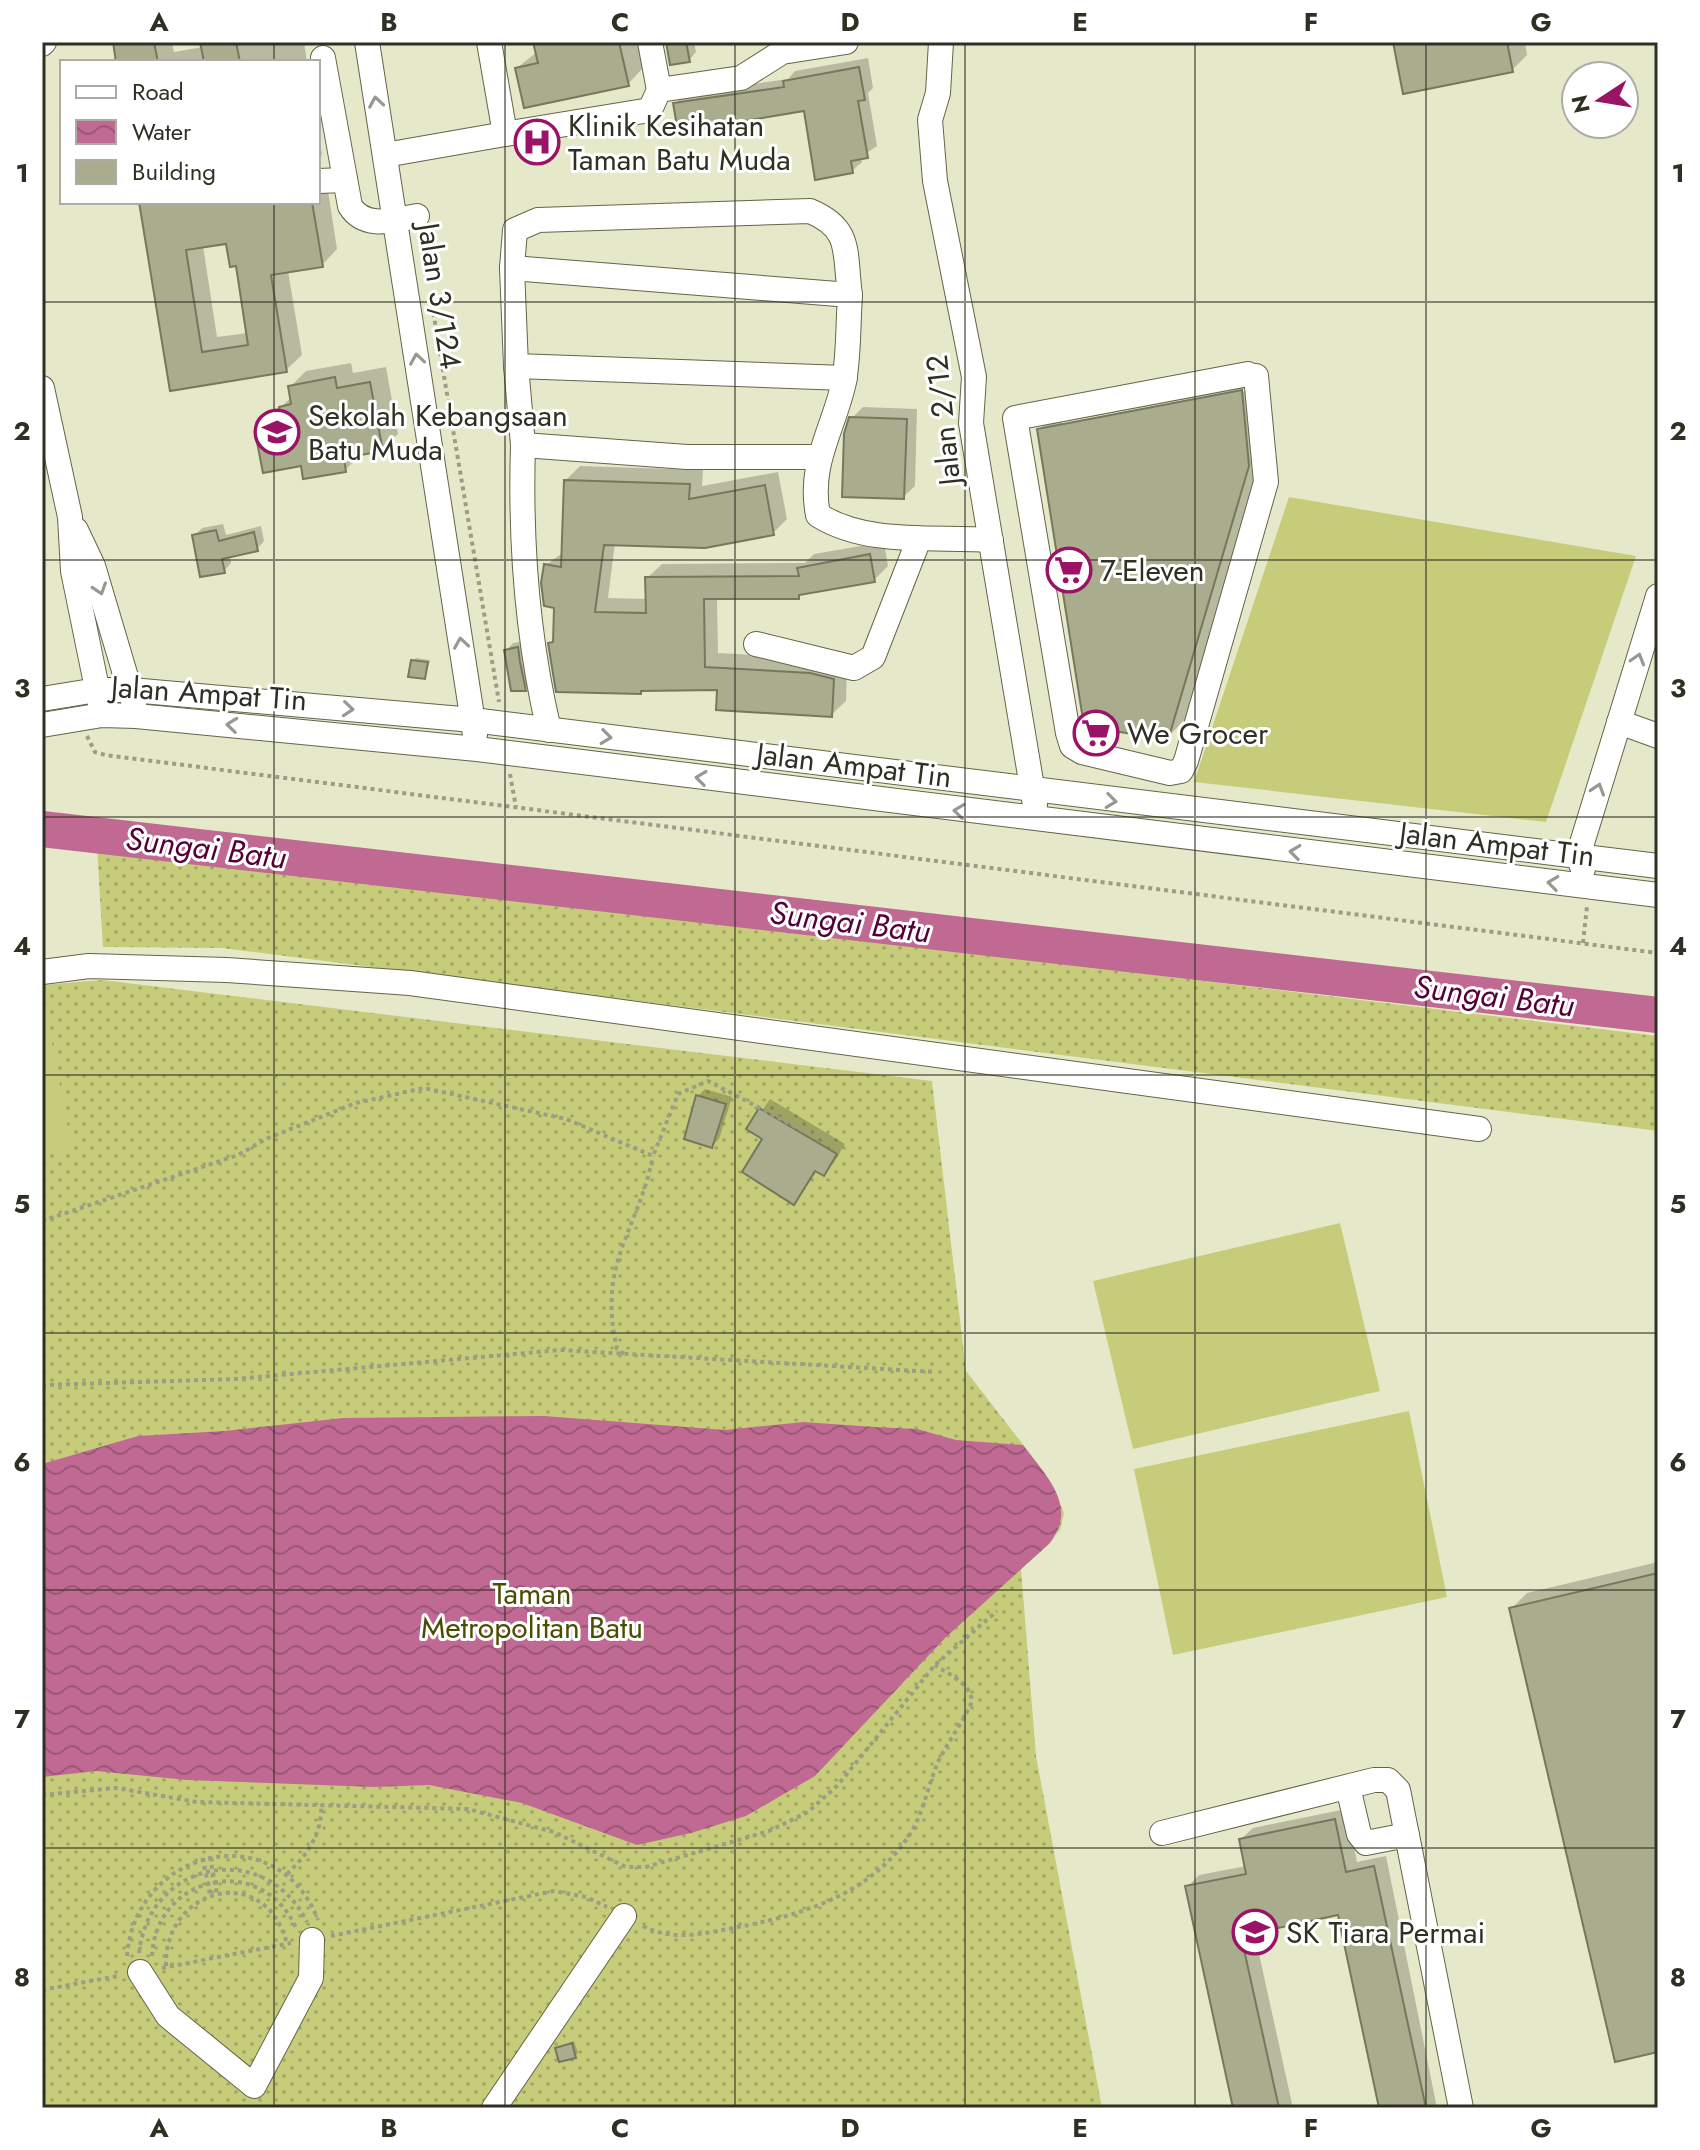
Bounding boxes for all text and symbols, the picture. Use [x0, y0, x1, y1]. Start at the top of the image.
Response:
text: A [148, 3, 169, 41]
text: B [380, 3, 398, 41]
text: C [611, 3, 629, 41]
text: D [840, 3, 860, 41]
text: E [1072, 3, 1088, 41]
text: F [1304, 3, 1318, 41]
text: G [1530, 3, 1552, 41]
legend [60, 60, 320, 204]
north arrow [1560, 60, 1640, 140]
text: Road [132, 74, 184, 109]
text: N [1563, 92, 1598, 116]
one-way arrow [369, 95, 386, 109]
place label: Klinik Kesihatan Taman Batu Muda [568, 104, 791, 181]
text: Water [132, 114, 192, 149]
hospital icon: Klinik Kesihatan Taman Batu Muda [513, 118, 561, 166]
text: 1 [15, 154, 29, 192]
text: Building [132, 154, 216, 189]
text: 1 [1671, 154, 1685, 192]
street label: Jalan 3/124 [407, 216, 473, 372]
one-way arrow [410, 352, 427, 365]
street label: Jalan 2/12 [915, 353, 972, 491]
place label: Sekolah Kebangsaan Batu Muda [308, 394, 568, 471]
school or university icon: Sekolah Kebangsaan Batu Muda [253, 408, 301, 456]
text: 2 [13, 412, 31, 450]
text: 2 [1669, 412, 1687, 450]
supermarket icon: 7-Eleven [1045, 546, 1093, 594]
place label: 7-Eleven [1100, 549, 1204, 592]
one-way arrow [91, 582, 107, 595]
one-way arrow [453, 636, 470, 650]
one-way arrow [1629, 653, 1645, 667]
street label: Jalan Ampat Tin [106, 664, 308, 721]
text: 3 [14, 669, 30, 707]
text: 3 [1670, 669, 1686, 707]
one-way arrow [342, 700, 355, 717]
supermarket icon: We Grocer [1072, 709, 1120, 757]
place label: We Grocer [1127, 712, 1269, 755]
one-way arrow [225, 717, 238, 734]
one-way arrow [599, 728, 613, 745]
street label: Jalan Ampat Tin [750, 731, 954, 798]
one-way arrow [694, 769, 707, 786]
one-way arrow [1589, 782, 1605, 796]
one-way arrow [1104, 792, 1117, 809]
one-way arrow [952, 802, 965, 819]
street label: Jalan Ampat Tin [1393, 810, 1597, 877]
water label: Sungai Batu [123, 815, 289, 881]
one-way arrow [1288, 843, 1301, 860]
one-way arrow [1546, 874, 1559, 891]
water label: Sungai Batu [767, 889, 933, 955]
text: 4 [13, 927, 31, 965]
text: 4 [1669, 927, 1687, 965]
water label: Sungai Batu [1411, 963, 1577, 1029]
text: 5 [14, 1185, 30, 1223]
text: 5 [1670, 1185, 1686, 1223]
text: 6 [13, 1443, 31, 1481]
text: 6 [1669, 1443, 1687, 1481]
park label: Taman Metropolitan Batu [421, 1572, 643, 1649]
text: 7 [14, 1700, 30, 1738]
text: 7 [1670, 1700, 1686, 1738]
school or university icon: SK Tiara Permai [1231, 1908, 1279, 1956]
place label: SK Tiara Permai [1286, 1911, 1485, 1954]
text: 8 [14, 1958, 30, 1996]
text: 8 [1670, 1958, 1686, 1996]
text: A [148, 2109, 169, 2147]
text: B [380, 2109, 398, 2147]
text: C [611, 2109, 629, 2147]
text: D [840, 2109, 860, 2147]
text: E [1072, 2109, 1088, 2147]
text: F [1304, 2109, 1318, 2147]
text: G [1530, 2109, 1552, 2147]

